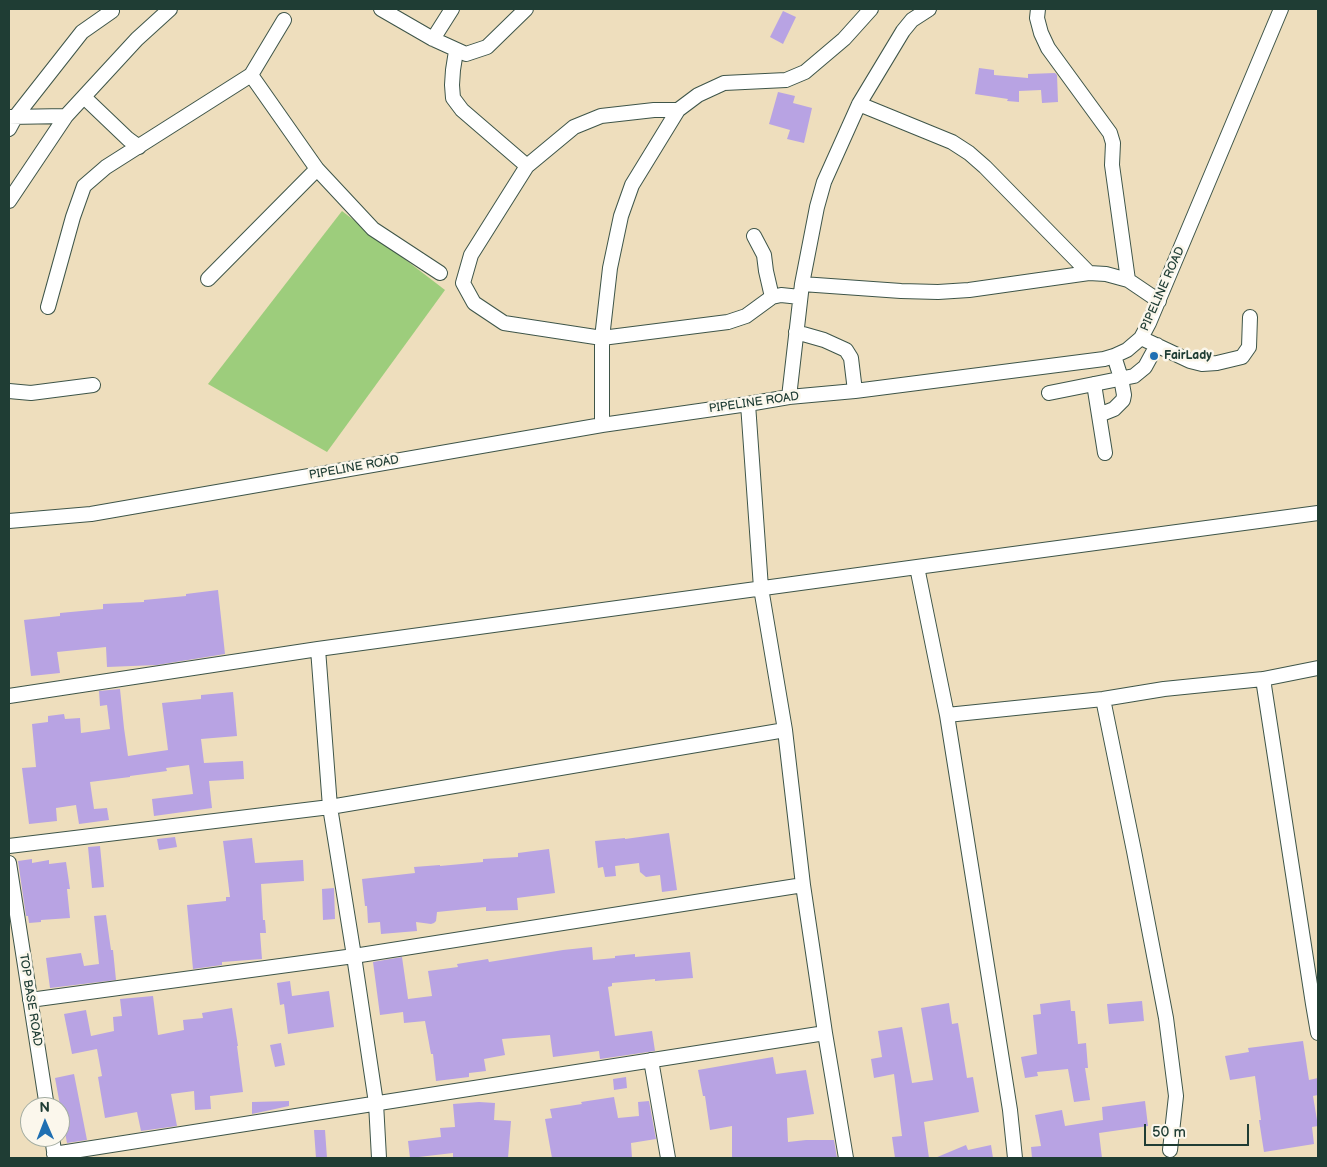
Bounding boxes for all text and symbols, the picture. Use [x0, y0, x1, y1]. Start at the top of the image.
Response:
street label: PIPELINE ROAD [1138, 245, 1188, 333]
place label: FairLady [1164, 349, 1212, 363]
marker: FairLady [1148, 350, 1160, 362]
street label: PIPELINE ROAD [708, 390, 800, 416]
street label: PIPELINE ROAD [308, 453, 400, 483]
street label: TOP BASE ROAD [16, 953, 44, 1047]
north arrow [20, 1097, 70, 1147]
text: N [39, 1099, 50, 1116]
scale bar [1147, 1114, 1252, 1146]
text: 50 m [1152, 1123, 1186, 1142]

